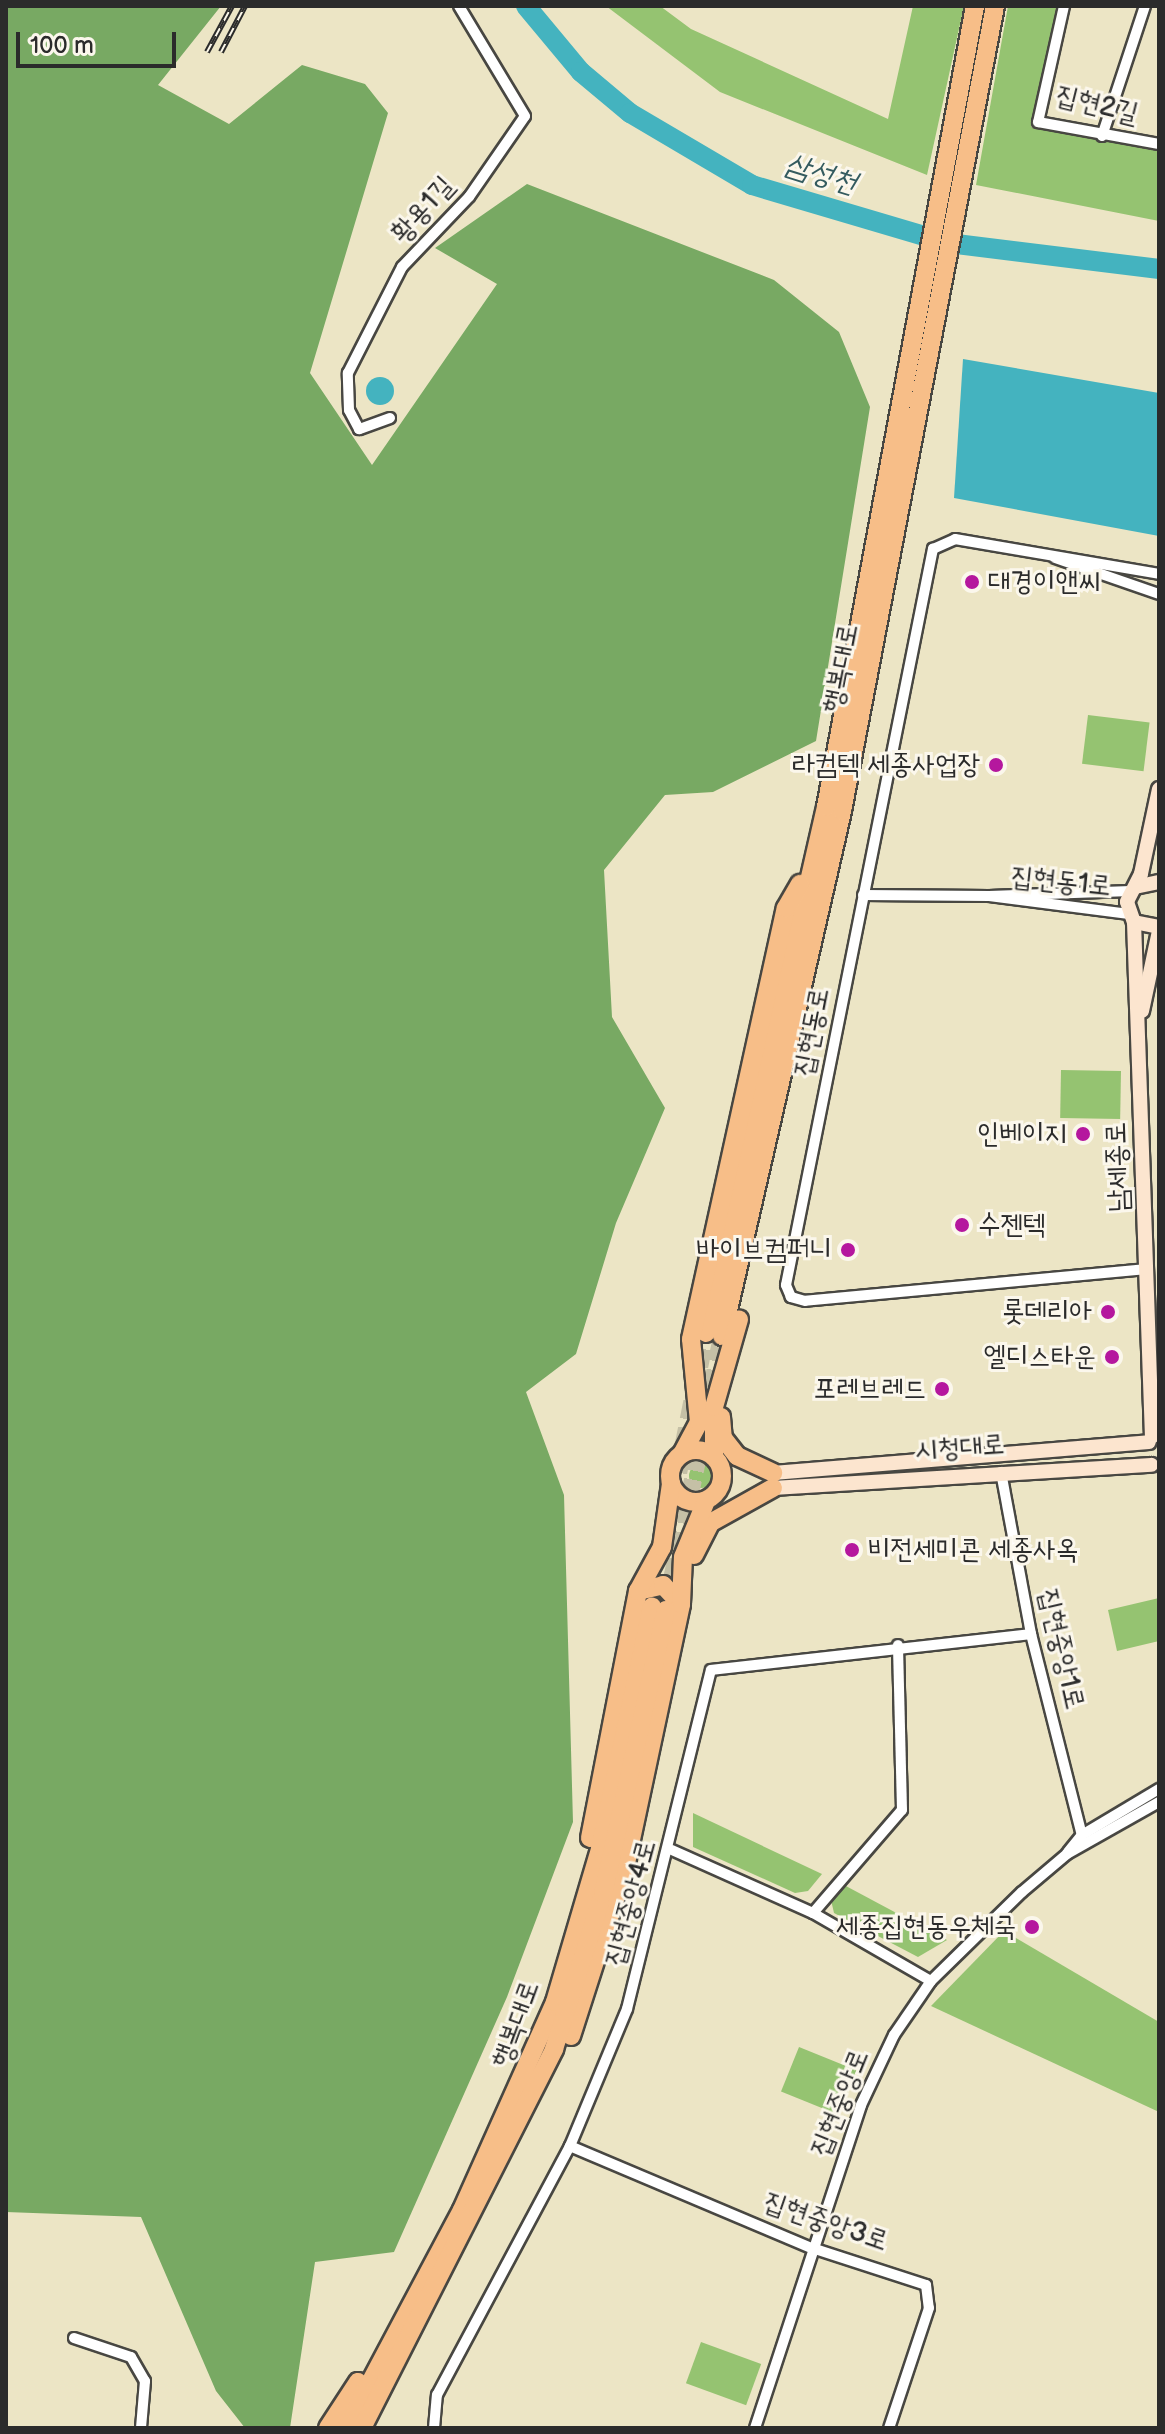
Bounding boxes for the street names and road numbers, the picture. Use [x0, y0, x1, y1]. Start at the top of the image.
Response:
street label: 집현2길 [1052, 79, 1142, 131]
street label: 황용1길 [384, 170, 462, 250]
street label: 행복대로 [816, 621, 866, 715]
street label: 집현동1로 [1009, 860, 1113, 904]
street label: 집현동로 [787, 985, 837, 1079]
street label: 남세종로 [1100, 1121, 1136, 1213]
street label: 시청대로 [914, 1428, 1006, 1468]
street label: 집현중앙1로 [1031, 1585, 1091, 1713]
street label: 집현중앙4로 [598, 1836, 664, 1970]
street label: 행복대로 [485, 1976, 547, 2072]
street label: 집현중앙로 [803, 2044, 877, 2162]
street label: 집현중앙3로 [759, 2185, 893, 2259]

